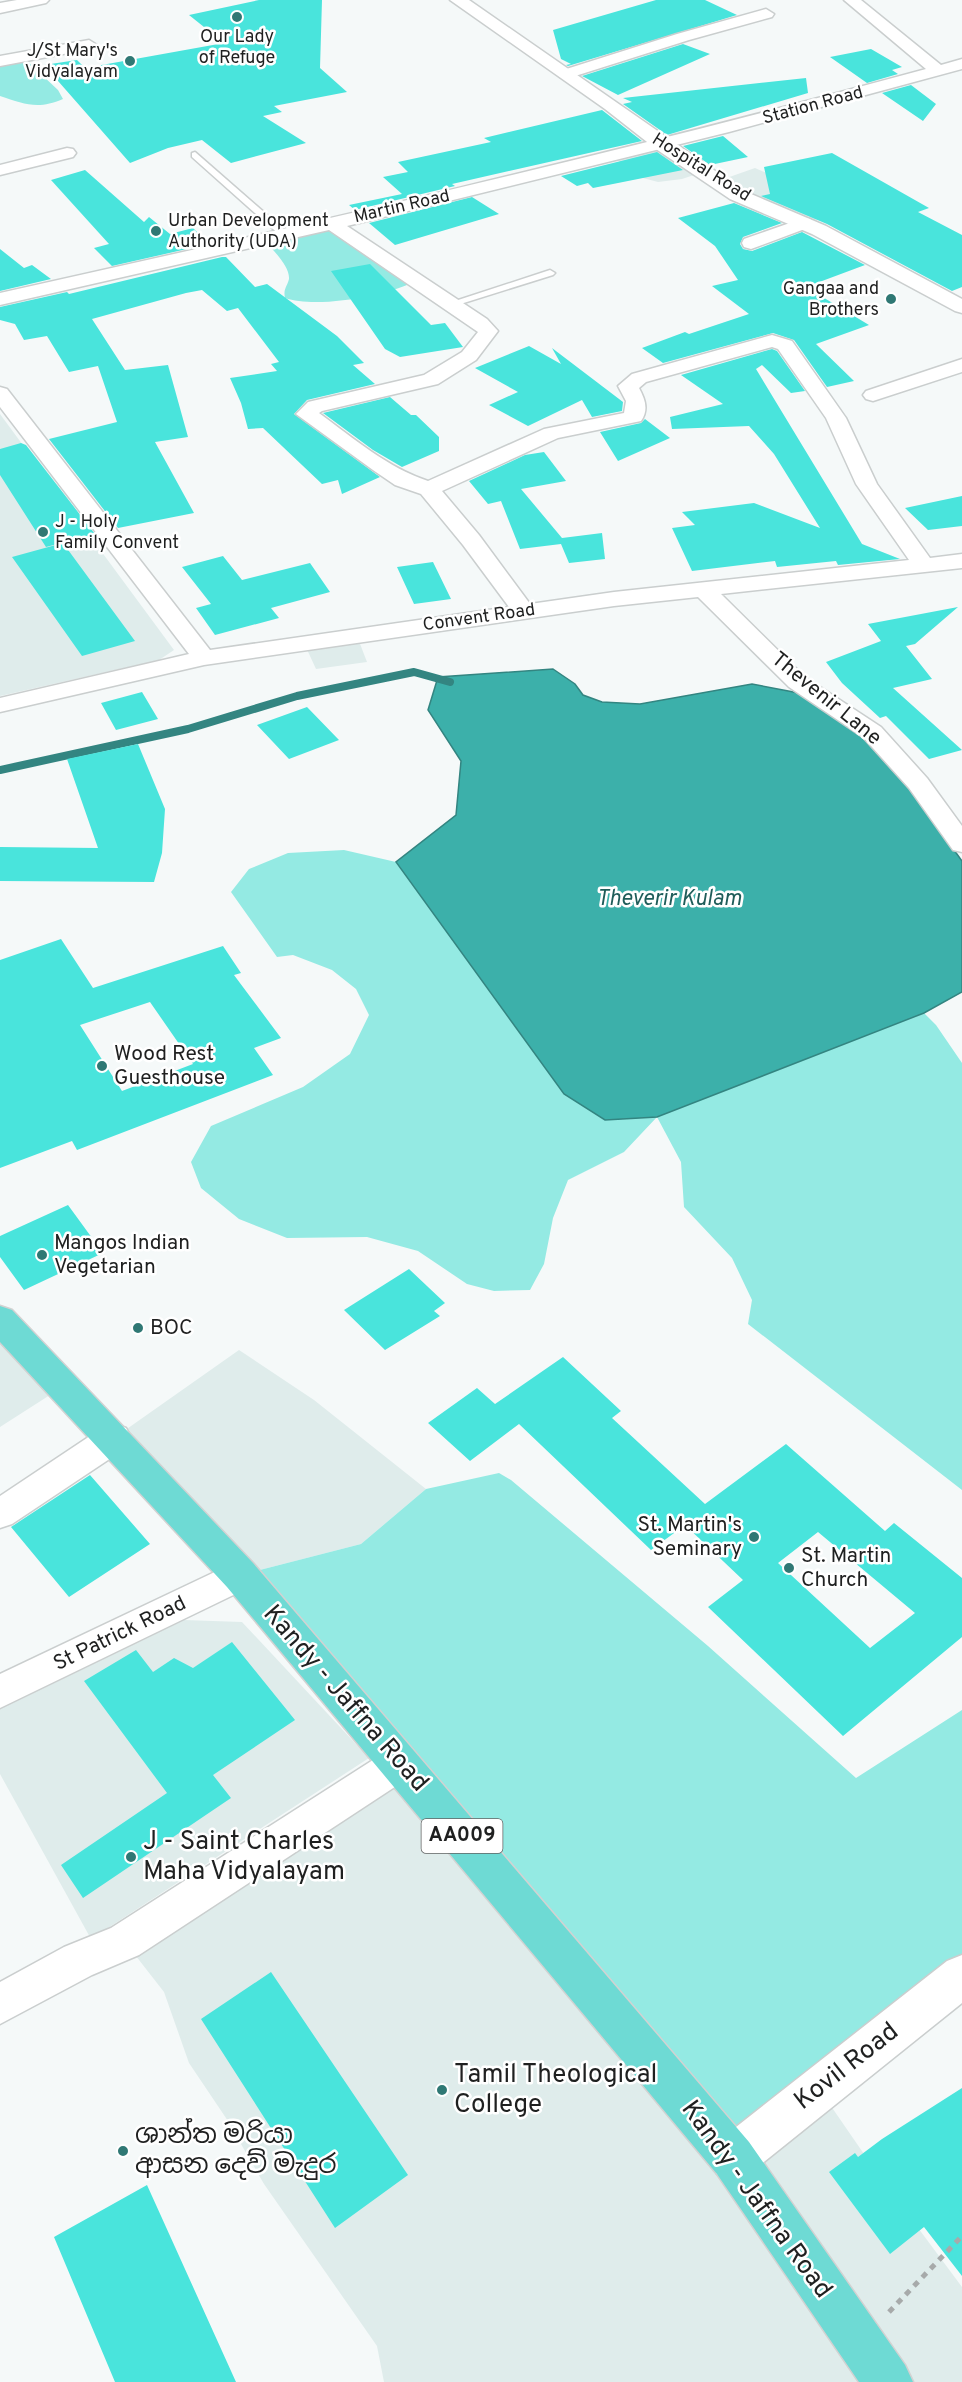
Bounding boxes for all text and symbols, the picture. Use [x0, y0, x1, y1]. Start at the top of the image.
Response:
marker: Our Lady of Refuge [230, 10, 244, 24]
place label: Our Lady of Refuge [199, 26, 275, 70]
place label: J/St Mary's Vidyalayam [25, 40, 118, 84]
marker: J/St Mary's Vidyalayam [123, 54, 137, 68]
street label: Station Road [760, 82, 866, 130]
street label: Hospital Road [647, 128, 755, 208]
street label: Martin Road [352, 185, 452, 229]
place label: Urban Development Authority (UDA) [168, 210, 329, 254]
marker: Urban Development Authority (UDA) [149, 224, 163, 238]
place label: Gangaa and Brothers [783, 278, 879, 322]
marker: Gangaa and Brothers [884, 292, 898, 306]
place label: J - Holy Family Convent [55, 511, 179, 555]
marker: J - Holy Family Convent [36, 525, 50, 539]
street label: Convent Road [421, 599, 537, 637]
street label: Thevenir Lane [765, 646, 887, 752]
water label: Theverir Kulam [596, 886, 742, 913]
place label: Wood Rest Guesthouse [114, 1041, 225, 1092]
marker: Wood Rest Guesthouse [95, 1059, 109, 1073]
place label: Mangos Indian Vegetarian [54, 1230, 190, 1281]
marker: Mangos Indian Vegetarian [35, 1248, 49, 1262]
place label: BOC [150, 1315, 193, 1342]
marker: BOC [131, 1321, 145, 1335]
place label: St. Martin's Seminary [637, 1512, 742, 1563]
marker: St. Martin's Seminary [747, 1530, 761, 1544]
place label: St. Martin Church [801, 1543, 891, 1594]
marker: St. Martin Church [782, 1561, 796, 1575]
street label: St Patrick Road [49, 1590, 191, 1678]
street label: Kandy - Jaffna Road [255, 1599, 435, 1799]
road number: AA009 [422, 1819, 502, 1853]
place label: J - Saint Charles Maha Vidyalayam [143, 1826, 345, 1889]
marker: J - Saint Charles Maha Vidyalayam [124, 1850, 138, 1864]
street label: Kovil Road [788, 2016, 906, 2118]
place label: Tamil Theological College [454, 2059, 657, 2122]
marker: Tamil Theological College [435, 2083, 449, 2097]
street label: Kandy - Jaffna Road [673, 2094, 839, 2306]
place label: ශාන්ත මරියා ආසන දෙව් මැදුර [135, 2117, 337, 2183]
marker: ශාන්ත මරියා ආසන දෙව් මැදුර [116, 2144, 130, 2158]

